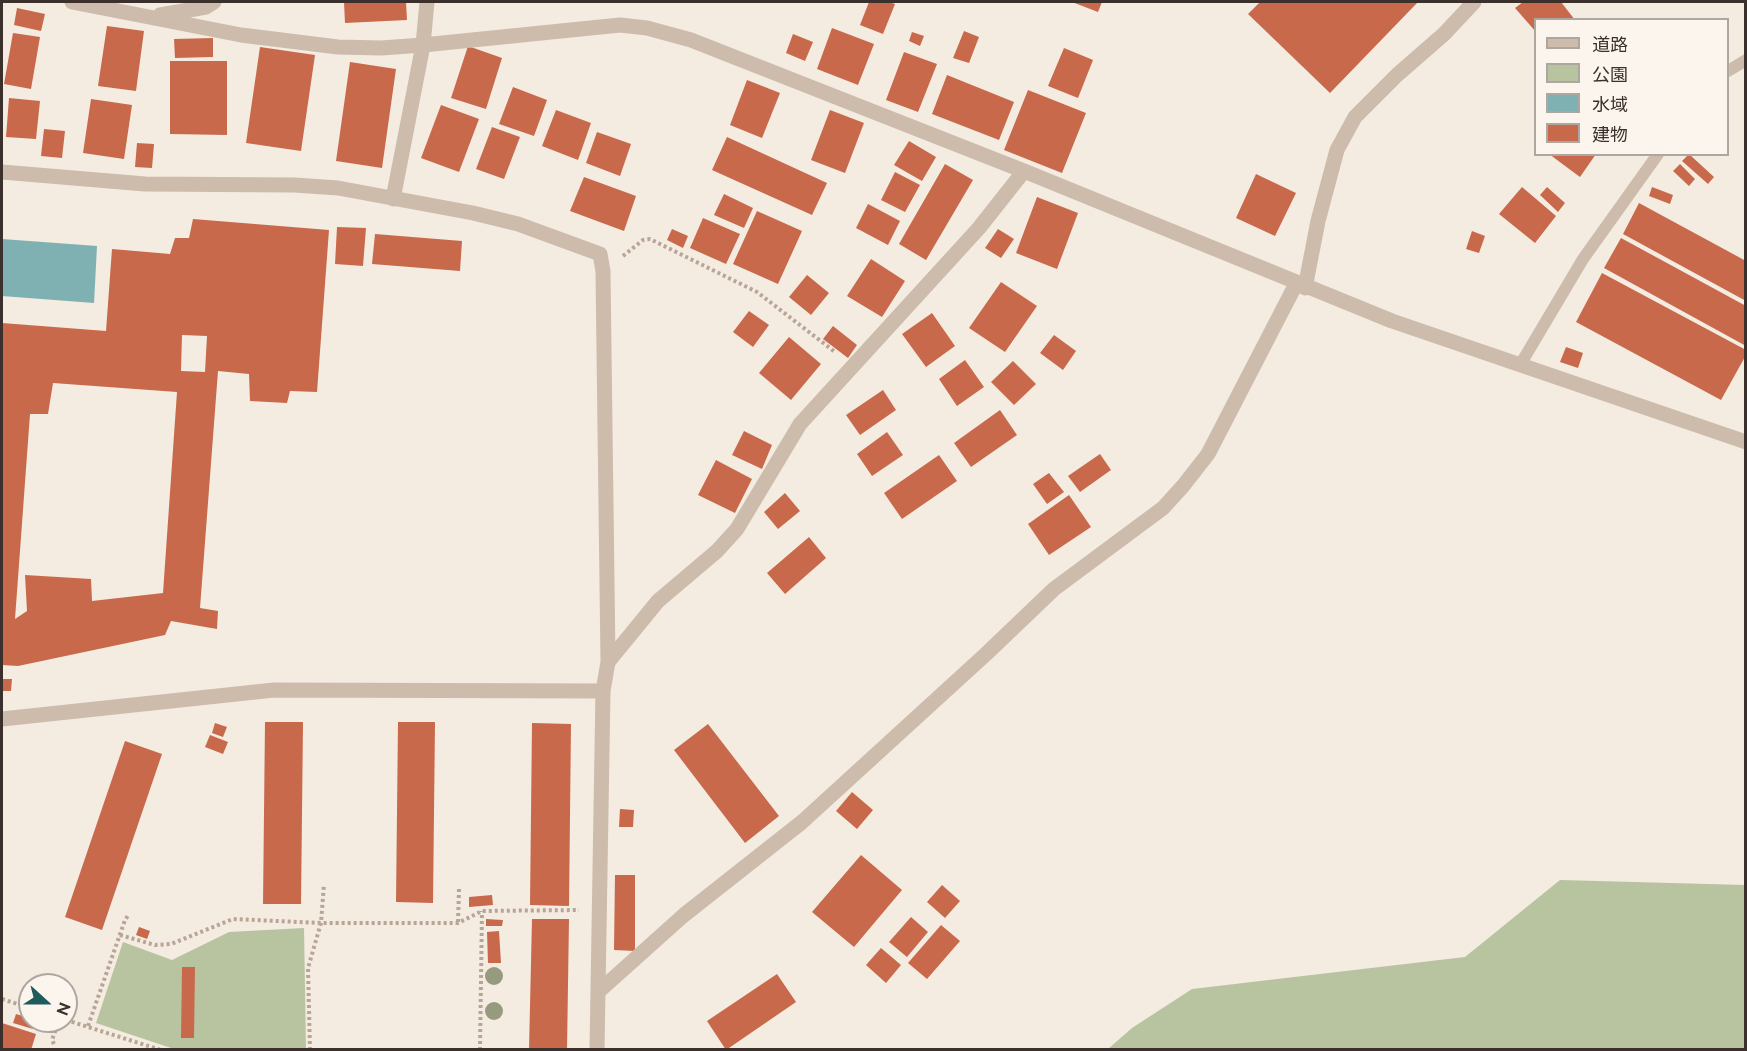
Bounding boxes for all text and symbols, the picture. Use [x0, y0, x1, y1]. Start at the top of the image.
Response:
legend [1534, 18, 1729, 156]
text: 道路 [1592, 34, 1628, 55]
text: 公園 [1592, 64, 1628, 85]
text: 水域 [1592, 94, 1628, 115]
text: 建物 [1592, 124, 1628, 145]
north arrow [18, 973, 78, 1033]
text: N [52, 1000, 74, 1018]

